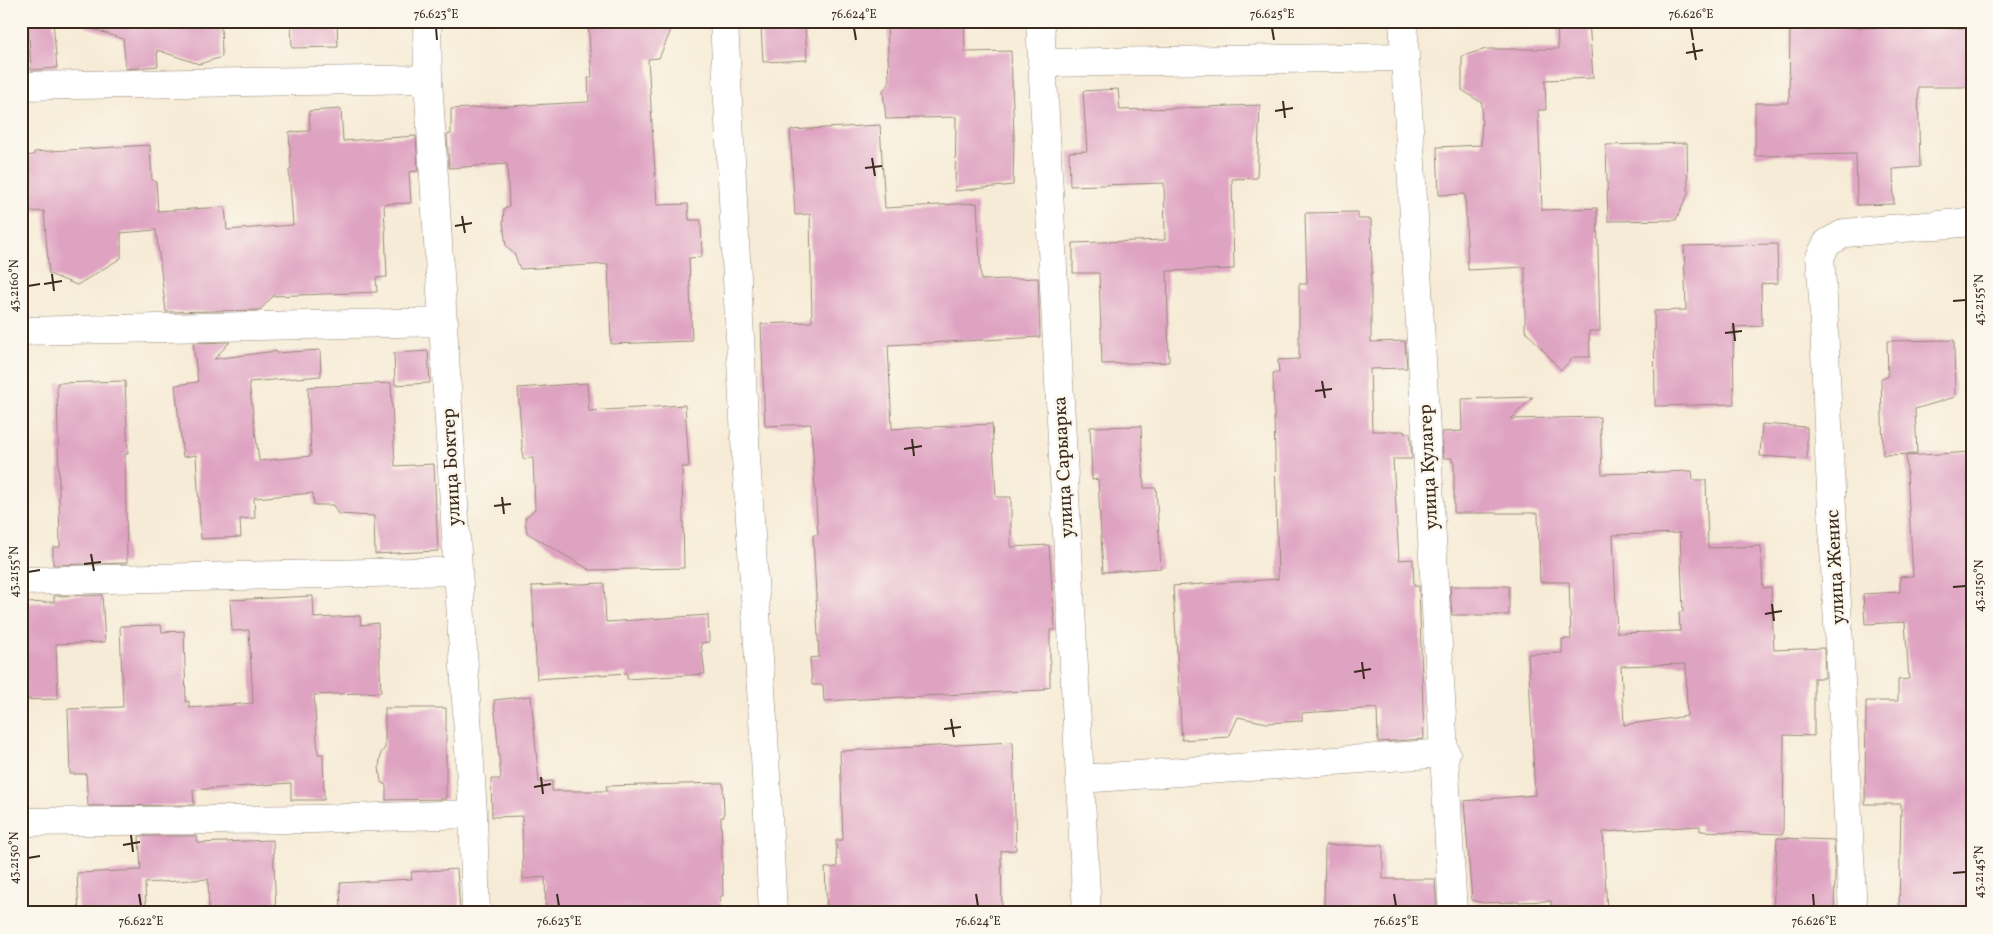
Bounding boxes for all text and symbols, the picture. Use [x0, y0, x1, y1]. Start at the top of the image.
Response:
text: 76.623°E [414, 7, 458, 23]
text: 76.624°E [831, 7, 877, 23]
text: 76.625°E [1250, 7, 1294, 23]
text: 76.626°E [1668, 7, 1714, 23]
text: 43.2160°N [7, 259, 23, 313]
text: 43.2155°N [1972, 274, 1988, 326]
street label: улица Сарыарка [1047, 396, 1081, 538]
street label: улица Кулагер [1413, 403, 1445, 531]
street label: улица Боктер [436, 407, 468, 527]
street label: улица Женис [1820, 509, 1852, 625]
text: 43.2155°N [7, 546, 23, 598]
text: 43.2150°N [1972, 560, 1988, 612]
text: 43.2150°N [7, 832, 23, 884]
text: 43.2145°N [1972, 846, 1988, 898]
text: 76.622°E [118, 914, 164, 930]
text: 76.623°E [537, 914, 581, 930]
text: 76.624°E [955, 914, 1001, 930]
text: 76.625°E [1374, 914, 1418, 930]
text: 76.626°E [1791, 914, 1837, 930]

